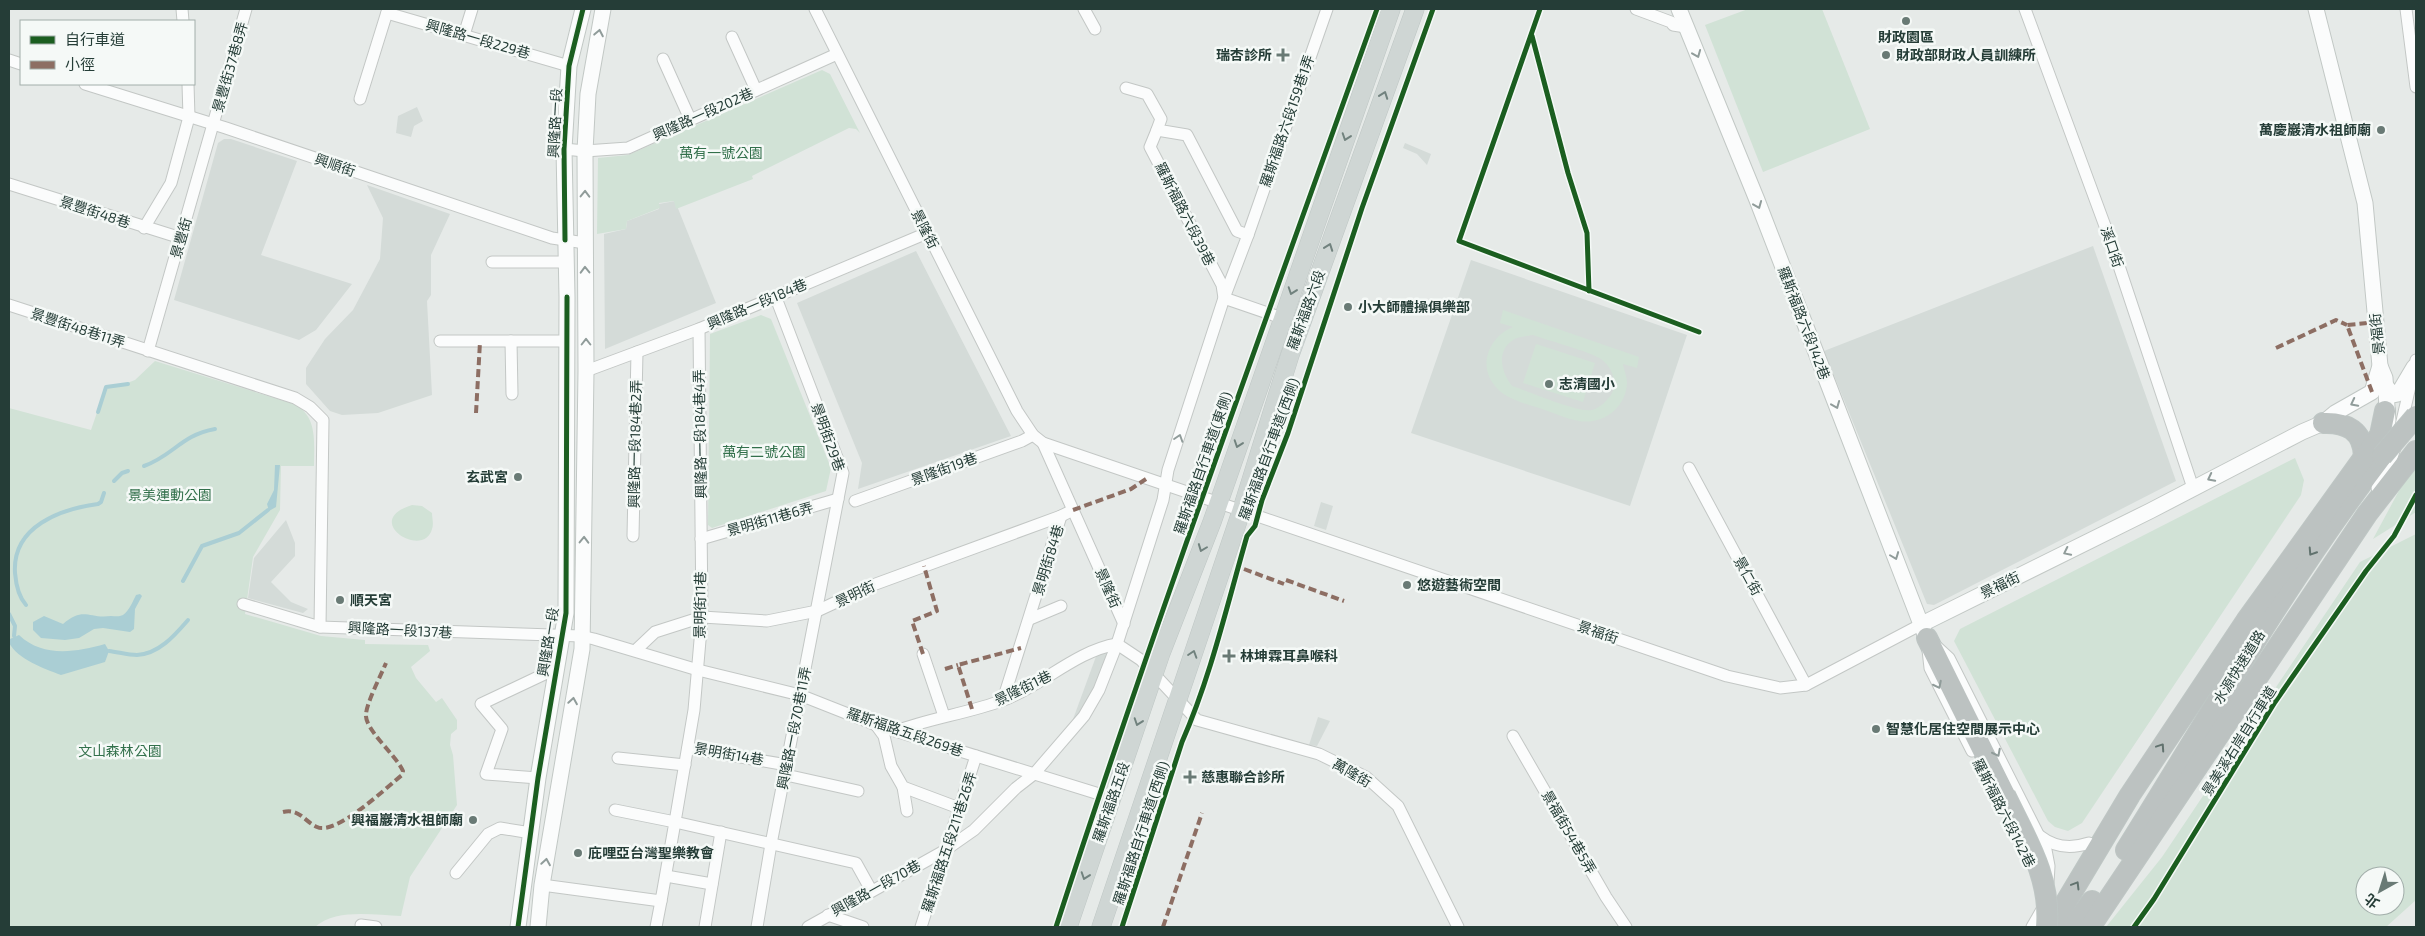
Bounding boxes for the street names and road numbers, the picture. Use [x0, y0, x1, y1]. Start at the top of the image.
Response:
street label: 興隆路一段229巷 [424, 15, 532, 62]
street label: 景豐街37巷8弄 [208, 20, 251, 114]
street label: 羅斯福路六段159巷1弄 [1256, 53, 1317, 189]
street label: 興隆路一段202巷 [650, 84, 756, 143]
street label: 興隆路一段 [544, 88, 565, 158]
street label: 興順街 [313, 150, 358, 179]
street label: 羅斯福路六段39巷 [1152, 159, 1219, 268]
street label: 景豐街48巷 [58, 192, 133, 231]
street label: 景隆街 [908, 206, 943, 251]
street label: 景豐街 [167, 215, 194, 260]
street label: 溪口街 [2098, 224, 2127, 269]
street label: 羅斯福路六段142巷 [1775, 264, 1834, 382]
street label: 羅斯福路六段 [1283, 267, 1328, 352]
street label: 興隆路一段184巷 [704, 275, 809, 332]
street label: 景豐街48巷11弄 [29, 304, 128, 351]
street label: 景福街 [2366, 312, 2387, 356]
street label: 興隆路一段184巷4弄 [690, 369, 709, 499]
street label: 羅斯福路自行車道(西側) [1235, 375, 1302, 522]
street label: 興隆路一段184巷2弄 [625, 380, 644, 508]
street label: 羅斯福路自行車道(東側) [1170, 389, 1235, 537]
street label: 景明街29巷 [808, 400, 849, 474]
street label: 景隆街19巷 [908, 449, 979, 488]
street label: 景明街11巷6弄 [725, 498, 815, 539]
street label: 景明街84巷 [1029, 522, 1066, 597]
street label: 景仁街 [1731, 553, 1766, 598]
street label: 景隆街 [1092, 565, 1125, 610]
street label: 景福街 [1977, 568, 2022, 601]
street label: 景明街11巷 [690, 571, 709, 639]
street label: 景明街 [832, 577, 877, 610]
street label: 興隆路一段 [534, 606, 561, 678]
street label: 景福街 [1576, 617, 1621, 646]
street label: 興隆路一段137巷 [347, 618, 453, 641]
street label: 水源快速道路 [2209, 627, 2268, 707]
street label: 興隆路一段70巷11弄 [773, 665, 814, 791]
street label: 景隆街1巷 [991, 666, 1054, 709]
street label: 景美溪右岸自行車道 [2198, 683, 2279, 799]
street label: 羅斯福路五段269巷 [845, 704, 966, 759]
street label: 景明街14巷 [693, 739, 765, 768]
street label: 萬隆街 [1330, 755, 1375, 790]
street label: 羅斯福路六段142巷 [1970, 755, 2039, 870]
street label: 羅斯福路五段 [1089, 759, 1132, 844]
street label: 羅斯福路自行車道(西側) [1109, 759, 1172, 907]
street label: 羅斯福路五段211巷26弄 [918, 769, 979, 914]
street label: 景福街54巷5弄 [1539, 787, 1600, 877]
street label: 興隆路一段70巷 [828, 856, 923, 919]

